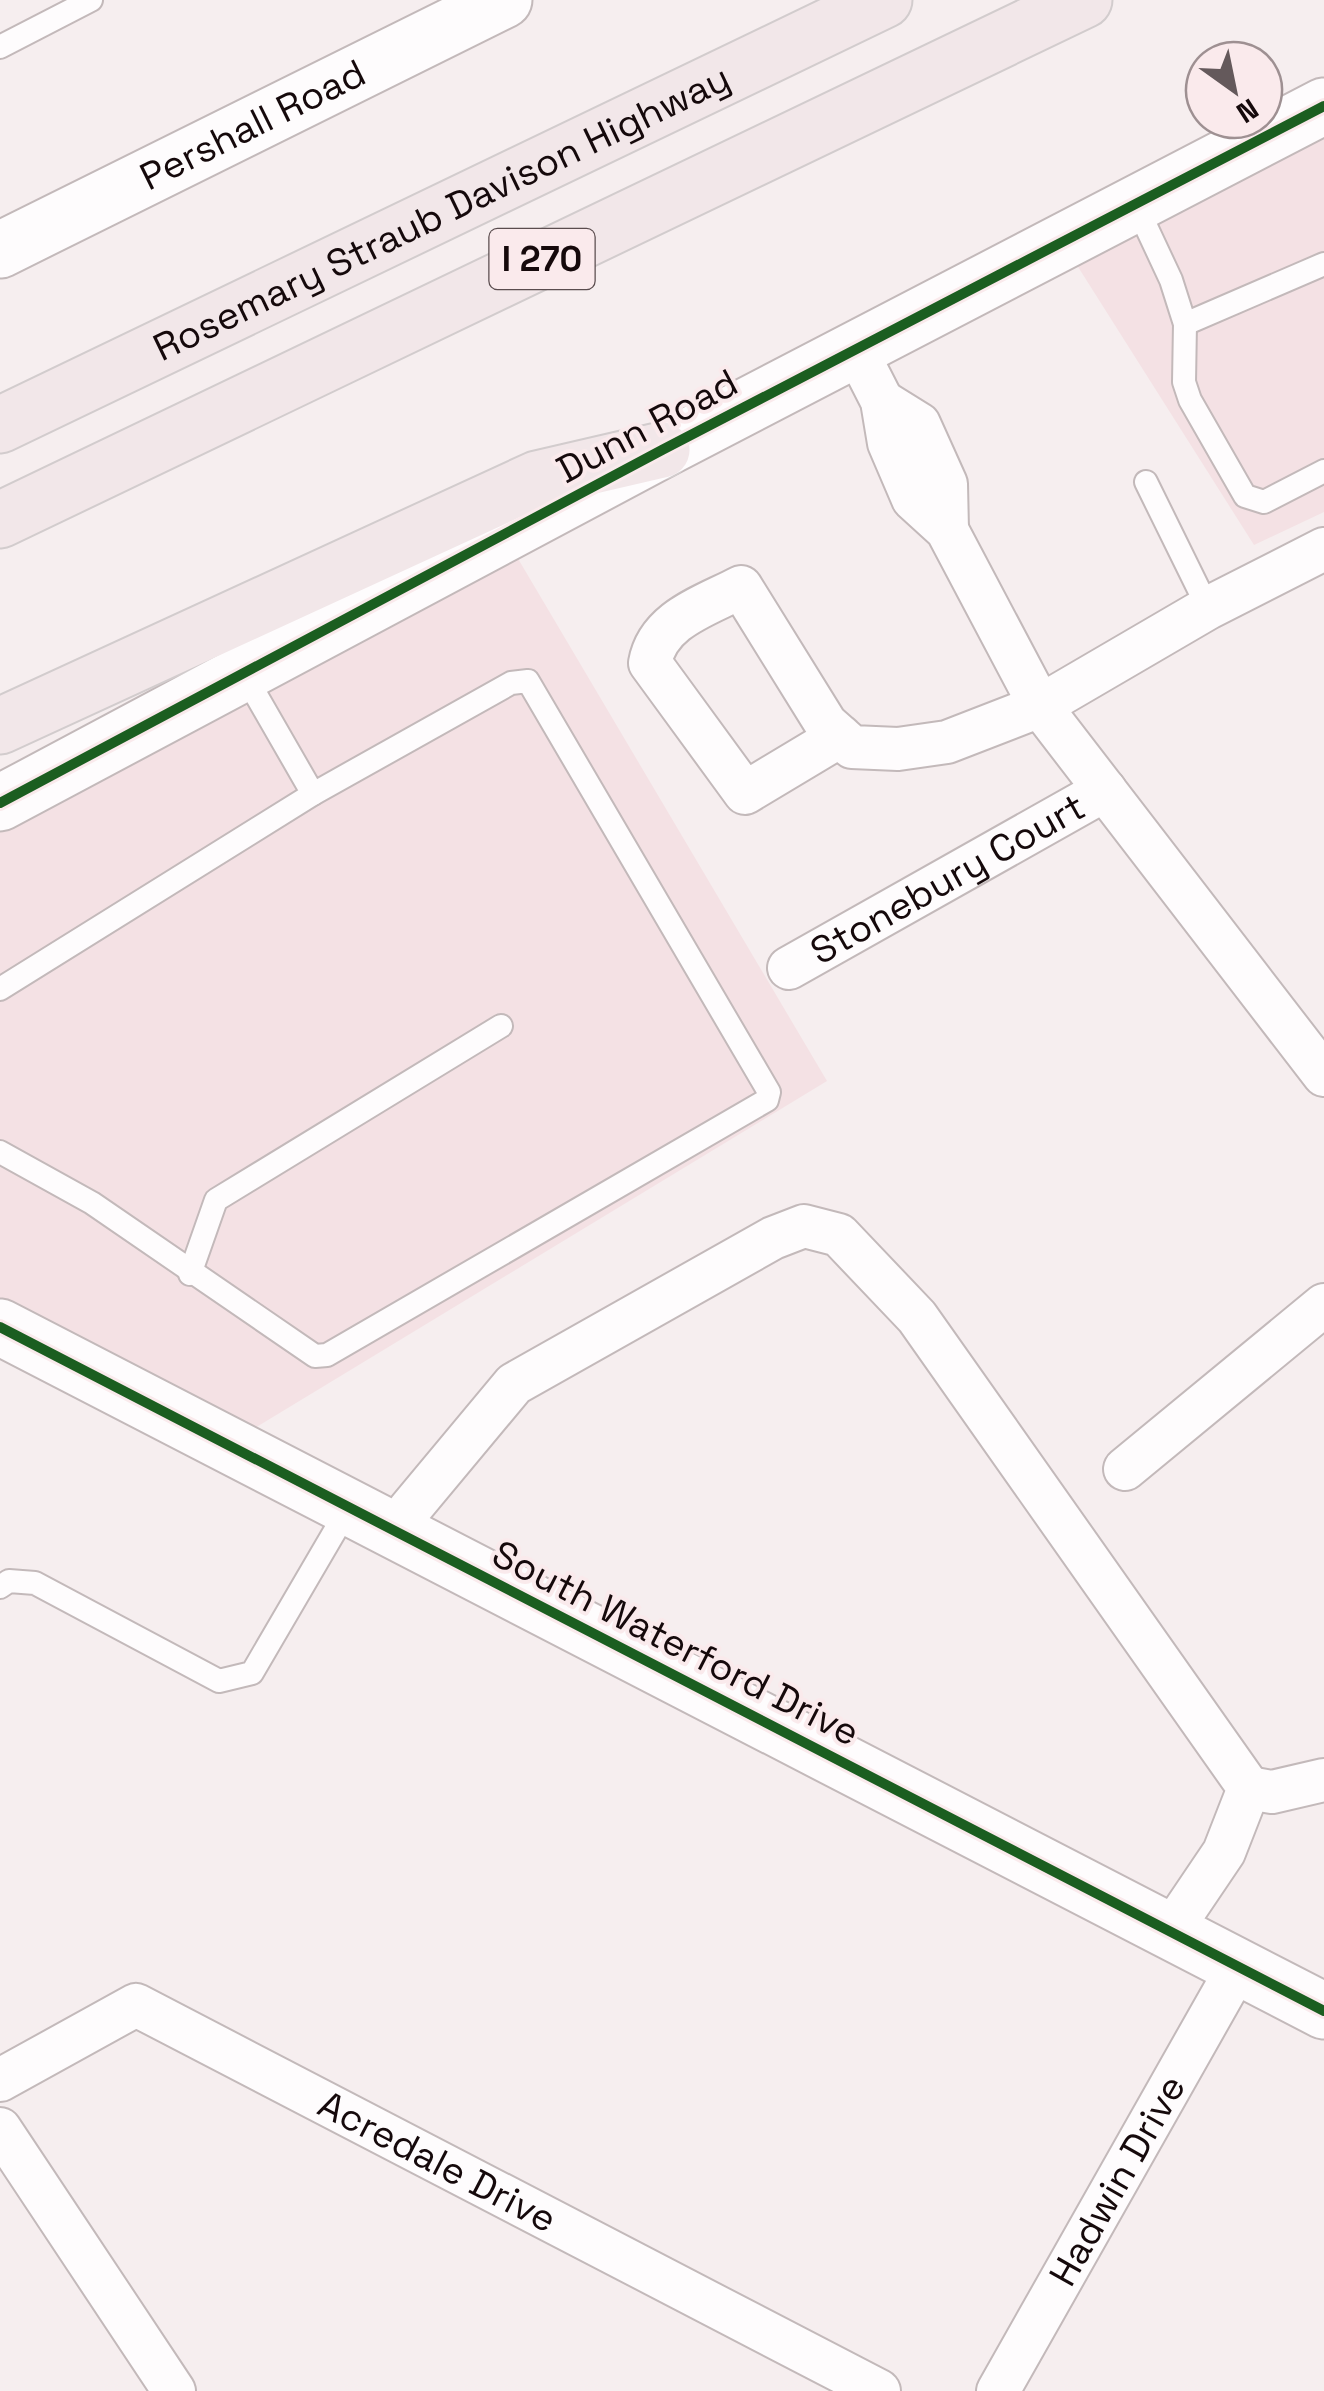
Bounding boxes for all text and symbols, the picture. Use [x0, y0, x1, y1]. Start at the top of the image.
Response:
north arrow [1184, 40, 1284, 140]
street label: Pershall Road [132, 49, 373, 201]
street label: Rosemary Straub Davison Highway [145, 54, 738, 372]
text: N [1230, 91, 1265, 131]
road number: I 270 [490, 229, 594, 289]
street label: Dunn Road [548, 358, 746, 494]
street label: Stonebury Court [802, 782, 1093, 975]
street label: South Waterford Drive [484, 1530, 868, 1756]
street label: Hadwin Drive [1039, 2066, 1196, 2294]
street label: Acredale Drive [310, 2080, 565, 2243]

